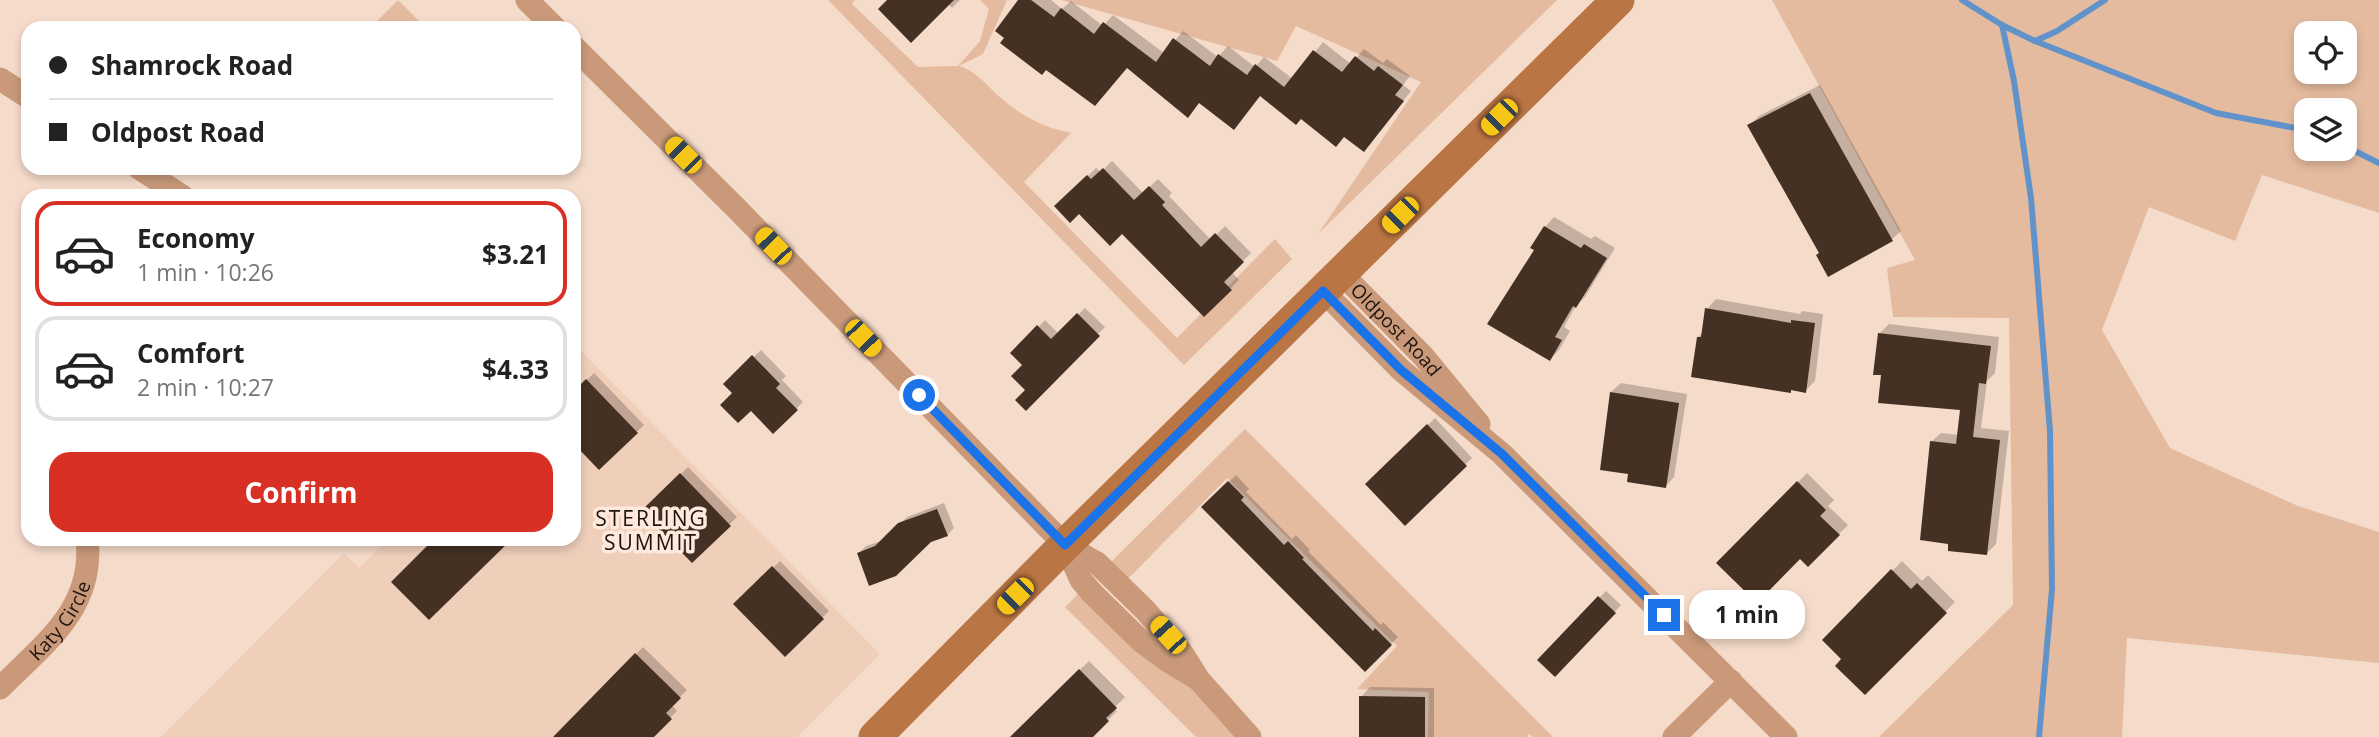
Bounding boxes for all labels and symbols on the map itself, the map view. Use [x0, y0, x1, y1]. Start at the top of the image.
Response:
car [1477, 95, 1522, 139]
car [661, 133, 706, 177]
car [1378, 193, 1423, 237]
car [751, 224, 796, 268]
street label: Oldpost Road [1345, 277, 1447, 382]
car [841, 316, 886, 360]
route start [903, 379, 935, 411]
district label: STERLING SUMMIT [595, 504, 707, 556]
car [993, 574, 1038, 618]
street label: Katy Circle [23, 578, 97, 666]
callout: 1 min [1688, 590, 1804, 640]
route end [1648, 599, 1680, 631]
car [1147, 612, 1190, 658]

